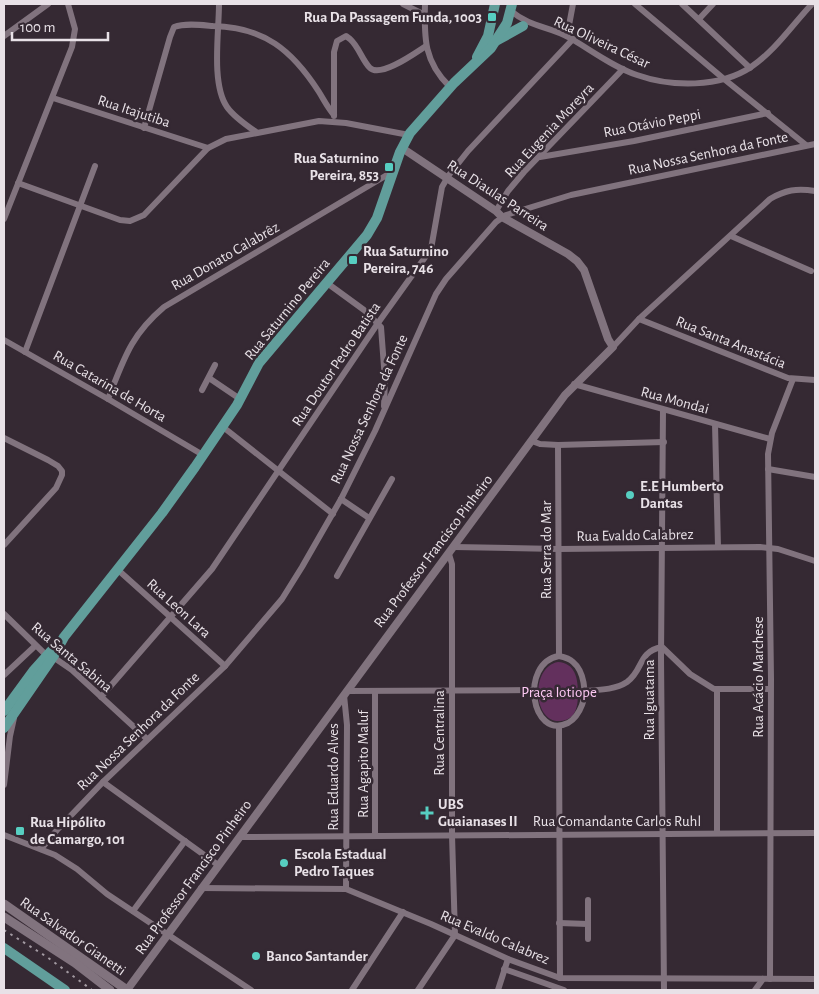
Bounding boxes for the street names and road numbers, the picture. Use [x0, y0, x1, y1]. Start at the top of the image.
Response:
street label: Rua Oliveira César [551, 14, 652, 71]
street label: Rua Eugenia Moreyra [502, 80, 597, 181]
street label: Rua Itajutiba [96, 93, 172, 130]
street label: Rua Otávio Peppi [602, 107, 702, 140]
street label: Rua Nossa Senhora da Fonte [627, 129, 789, 178]
street label: Rua Diaulas Parreira [444, 157, 551, 234]
street label: Rua Donato Calabrêz [169, 219, 282, 293]
street label: Rua Saturnino Pereira [242, 256, 333, 363]
street label: Rua Doutor Pedro Batista [289, 299, 384, 429]
street label: Rua Santa Anastácia [674, 314, 788, 371]
street label: Rua Nossa Senhora da Fonte [328, 332, 411, 486]
street label: Rua Catarina de Horta [51, 348, 169, 425]
street label: Rua Mondai [639, 384, 711, 417]
street label: Rua Professor Francisco Pinheiro [371, 472, 496, 630]
street label: Rua Serra do Mar [539, 501, 554, 599]
street label: Rua Evaldo Calabrez [576, 527, 694, 544]
street label: Rua Leon Lara [144, 576, 213, 641]
street label: Rua Acácio Marchese [751, 616, 766, 738]
street label: Rua Santa Sabina [28, 619, 115, 695]
street label: Rua Iguatama [642, 659, 657, 741]
street label: Rua Nossa Senhora da Fonte [74, 669, 202, 793]
street label: Rua Centralina [432, 690, 447, 776]
street label: Rua Agapito Maluf [356, 709, 371, 818]
street label: Rua Eduardo Alves [326, 723, 341, 831]
street label: Rua Professor Francisco Pinheiro [132, 797, 254, 957]
street label: Rua Comandante Carlos Ruhl [533, 814, 701, 829]
street label: Rua Salvador Gianetti [17, 894, 128, 978]
street label: Rua Evaldo Calabrez [438, 908, 552, 967]

